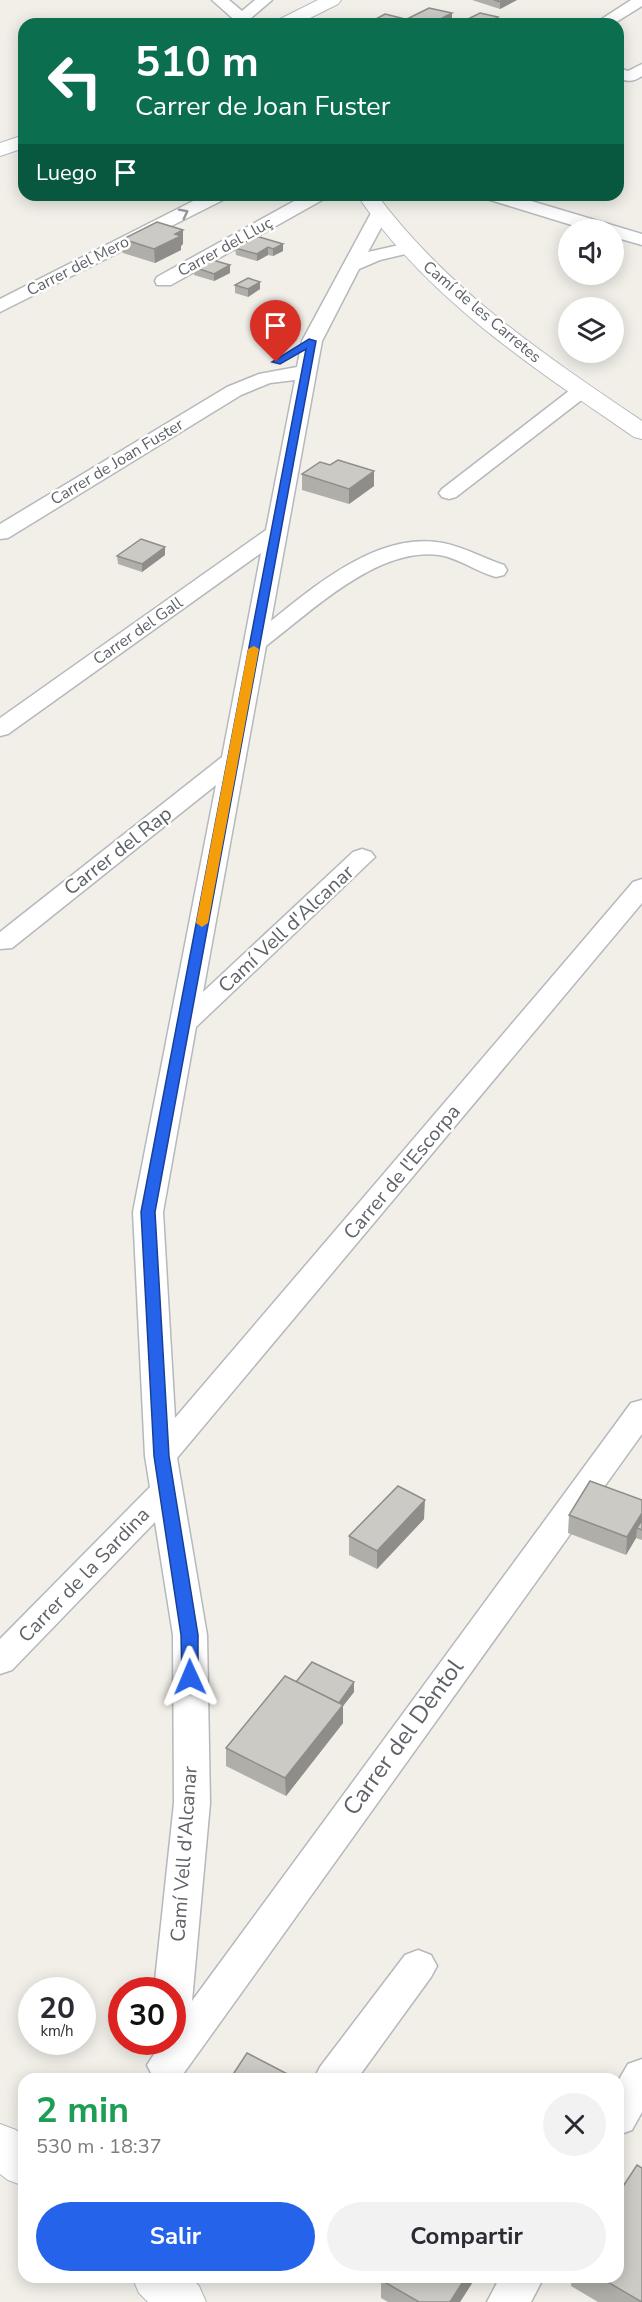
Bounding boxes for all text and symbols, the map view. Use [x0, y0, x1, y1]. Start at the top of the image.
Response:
text: 510 m [135, 34, 259, 91]
icon: left [36, 42, 114, 120]
text: Carrer de Joan Fuster [135, 88, 390, 125]
icon: arrive [109, 156, 142, 189]
text: Luego [36, 158, 97, 188]
one-way arrow [177, 209, 188, 220]
street label: Carrer del Lluç [174, 212, 277, 282]
map controls [558, 219, 624, 363]
button: sound [558, 219, 624, 285]
street label: Carrer del Mero [23, 231, 133, 301]
street label: Camí de les Carretes [418, 256, 546, 368]
button: layers [558, 297, 624, 363]
pin [250, 300, 301, 362]
icon: arrive [259, 309, 292, 342]
street label: Carrer de Joan Fuster [46, 413, 188, 510]
street label: Carrer del Gall [89, 592, 188, 670]
street label: Carrer del Rap [59, 800, 177, 902]
street label: Camí Vell d'Alcanar [212, 859, 360, 999]
street label: Carrer de l'Escorpa [337, 1099, 467, 1245]
street label: Carrer de la Sardina [12, 1502, 156, 1648]
position arrow [158, 1645, 222, 1709]
street label: Carrer del Dèntol [335, 1652, 471, 1822]
street label: Camí Vell d'Alcanar [164, 1765, 204, 1943]
speed limit sign: 30 [108, 1977, 186, 2055]
text: 20 [39, 1988, 75, 2029]
text: km/h [40, 2021, 74, 2041]
text: 2 min [36, 2086, 129, 2135]
button: close [543, 2093, 606, 2156]
text: 530 m · 18:37 [36, 2133, 162, 2160]
button: Salir [36, 2202, 315, 2271]
button: Compartir [327, 2202, 606, 2271]

